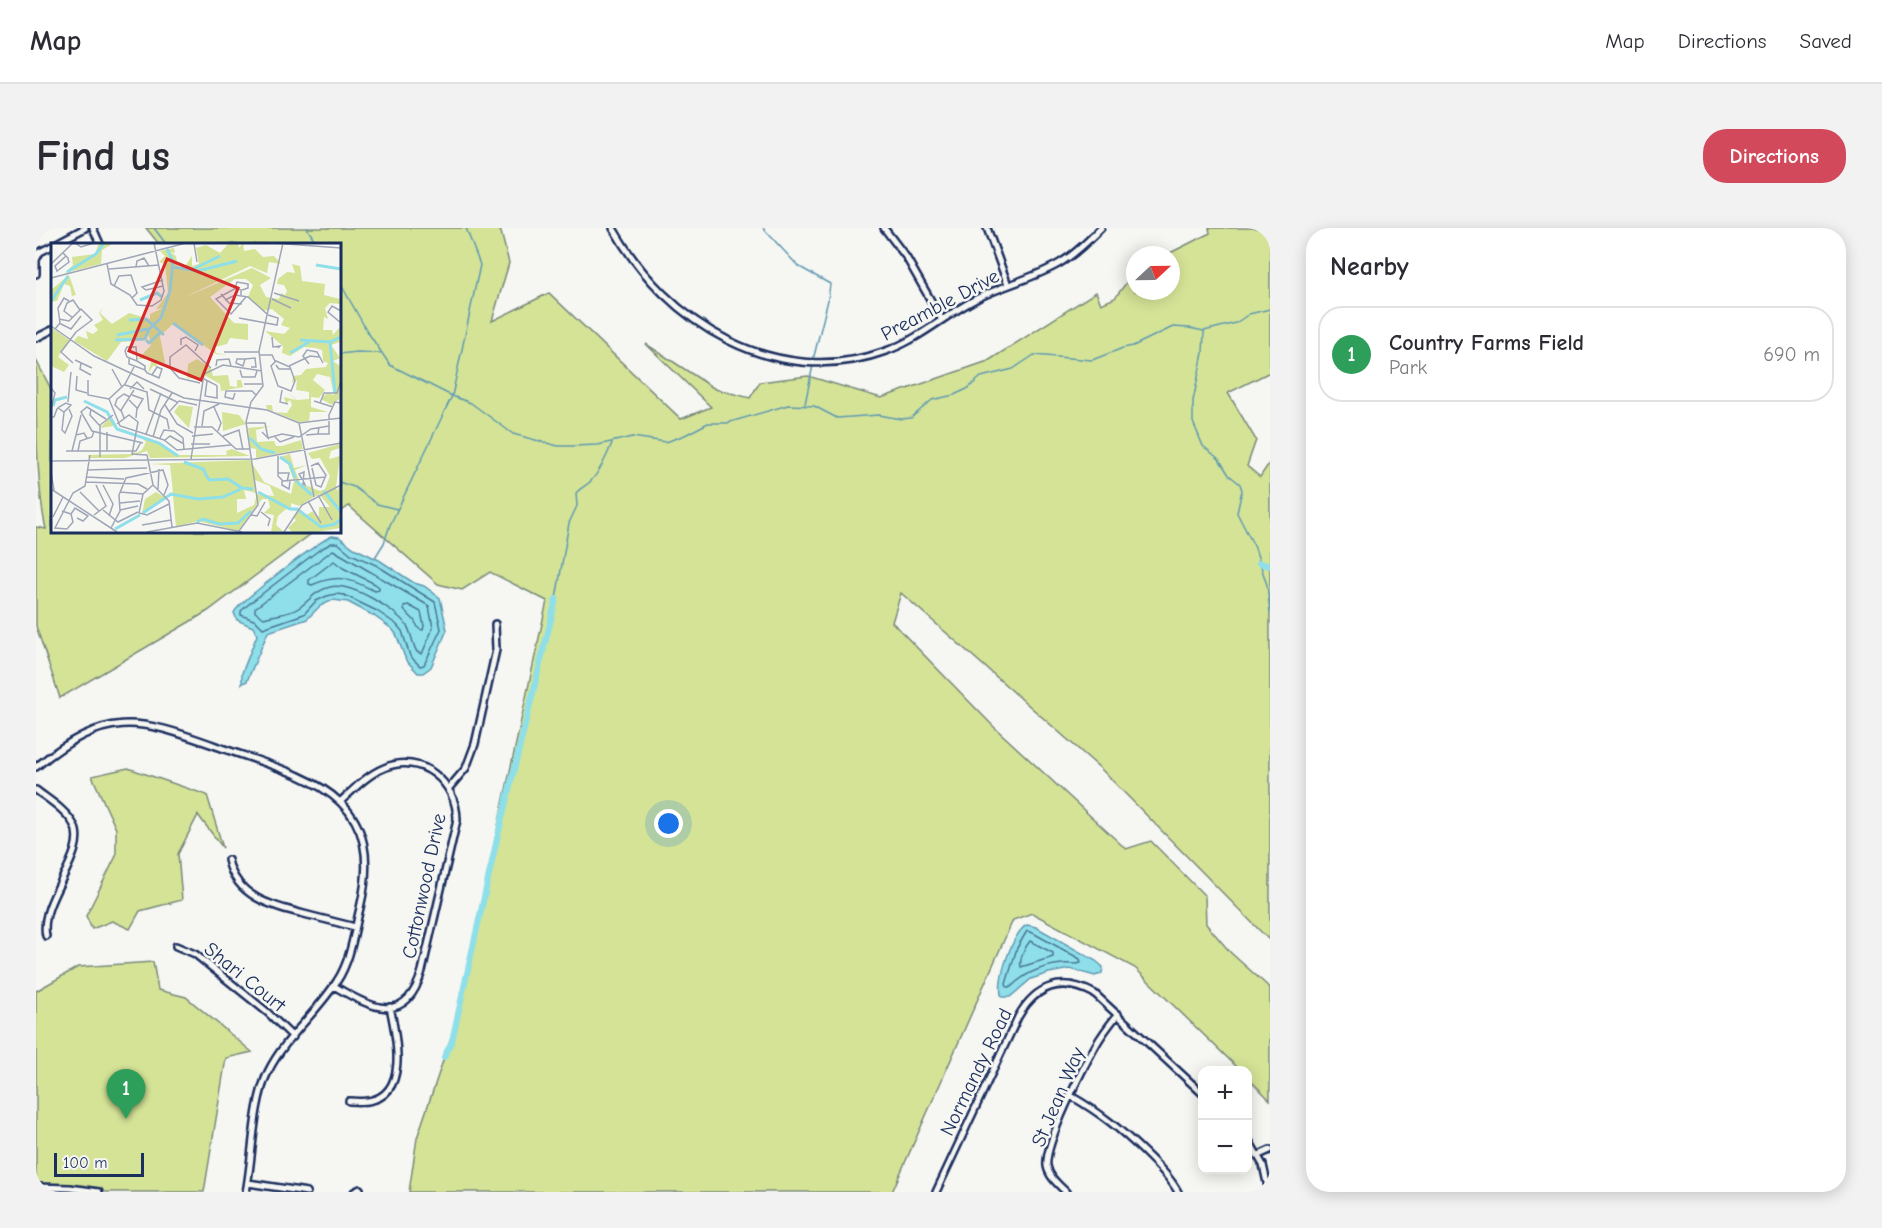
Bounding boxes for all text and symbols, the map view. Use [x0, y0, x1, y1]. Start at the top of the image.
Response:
text: Map [30, 25, 81, 57]
text: Map [1605, 29, 1645, 53]
text: Directions [1678, 29, 1767, 53]
text: Saved [1800, 29, 1852, 53]
button: Directions [1703, 129, 1846, 183]
text: Find us [36, 132, 170, 181]
inset map [51, 243, 340, 532]
north arrow [1126, 246, 1180, 300]
text: Nearby [1330, 252, 1409, 282]
street label: Preamble Drive [877, 264, 1003, 346]
text: Country Farms Field [1389, 330, 1584, 356]
text: 1 [1348, 343, 1355, 366]
text: 690 m [1763, 343, 1820, 366]
text: Park [1389, 356, 1427, 379]
your location [654, 809, 683, 838]
street label: Cottonwood Drive [397, 811, 451, 961]
street label: Shari Court [200, 937, 291, 1018]
street label: Normandy Road [935, 1004, 1017, 1140]
street label: St Jean Way [1027, 1044, 1089, 1150]
map controls [1198, 1066, 1252, 1174]
button: + [1198, 1066, 1252, 1120]
pin: 1 [106, 1070, 146, 1119]
button: − [1198, 1120, 1252, 1174]
scale bar [54, 1150, 144, 1178]
text: 100 m [63, 1154, 107, 1172]

